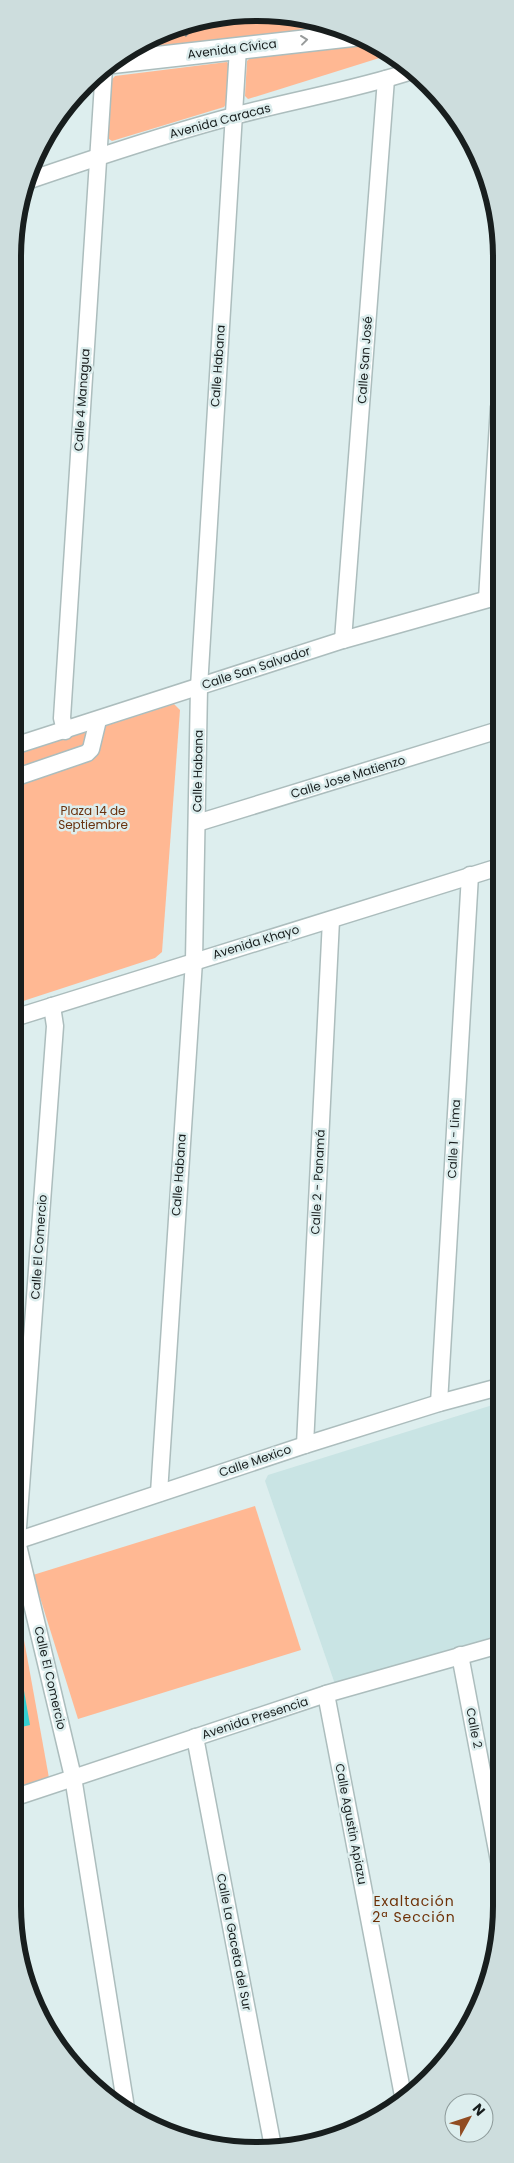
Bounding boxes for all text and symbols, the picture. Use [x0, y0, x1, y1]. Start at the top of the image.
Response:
street label: Avenida Cívica [186, 35, 277, 62]
one-way arrow [300, 35, 308, 46]
street label: Avenida Caracas [167, 99, 272, 142]
street label: Calle San José [353, 316, 376, 404]
street label: Calle Habana [206, 324, 229, 408]
street label: Calle 4 Managua [69, 348, 94, 452]
street label: Calle San Salvador [199, 642, 313, 693]
street label: Calle Habana [188, 730, 207, 812]
street label: Calle Jose Matienzo [289, 751, 407, 802]
park label: Plaza 14 de Septiembre [58, 802, 128, 833]
street label: Avenida Khayo [210, 920, 302, 963]
street label: Calle 1 - Lima [443, 1099, 464, 1179]
street label: Calle 2 - Panamá [306, 1129, 329, 1235]
street label: Calle Habana [167, 1133, 190, 1217]
street label: Calle El Comercio [26, 1193, 51, 1300]
street label: Calle Mexico [216, 1440, 294, 1481]
street label: Calle El Comercio [30, 1625, 71, 1731]
street label: Avenida Presencia [199, 1692, 310, 1743]
street label: Calle 2 [462, 1706, 487, 1750]
street label: Calle Agustin Apiazu [331, 1762, 372, 1886]
street label: Calle La Gaceta del Sur [213, 1872, 256, 2012]
district label: Exaltación 2ª Sección [372, 1891, 456, 1927]
north arrow [444, 2093, 494, 2143]
text: N [468, 2099, 490, 2120]

